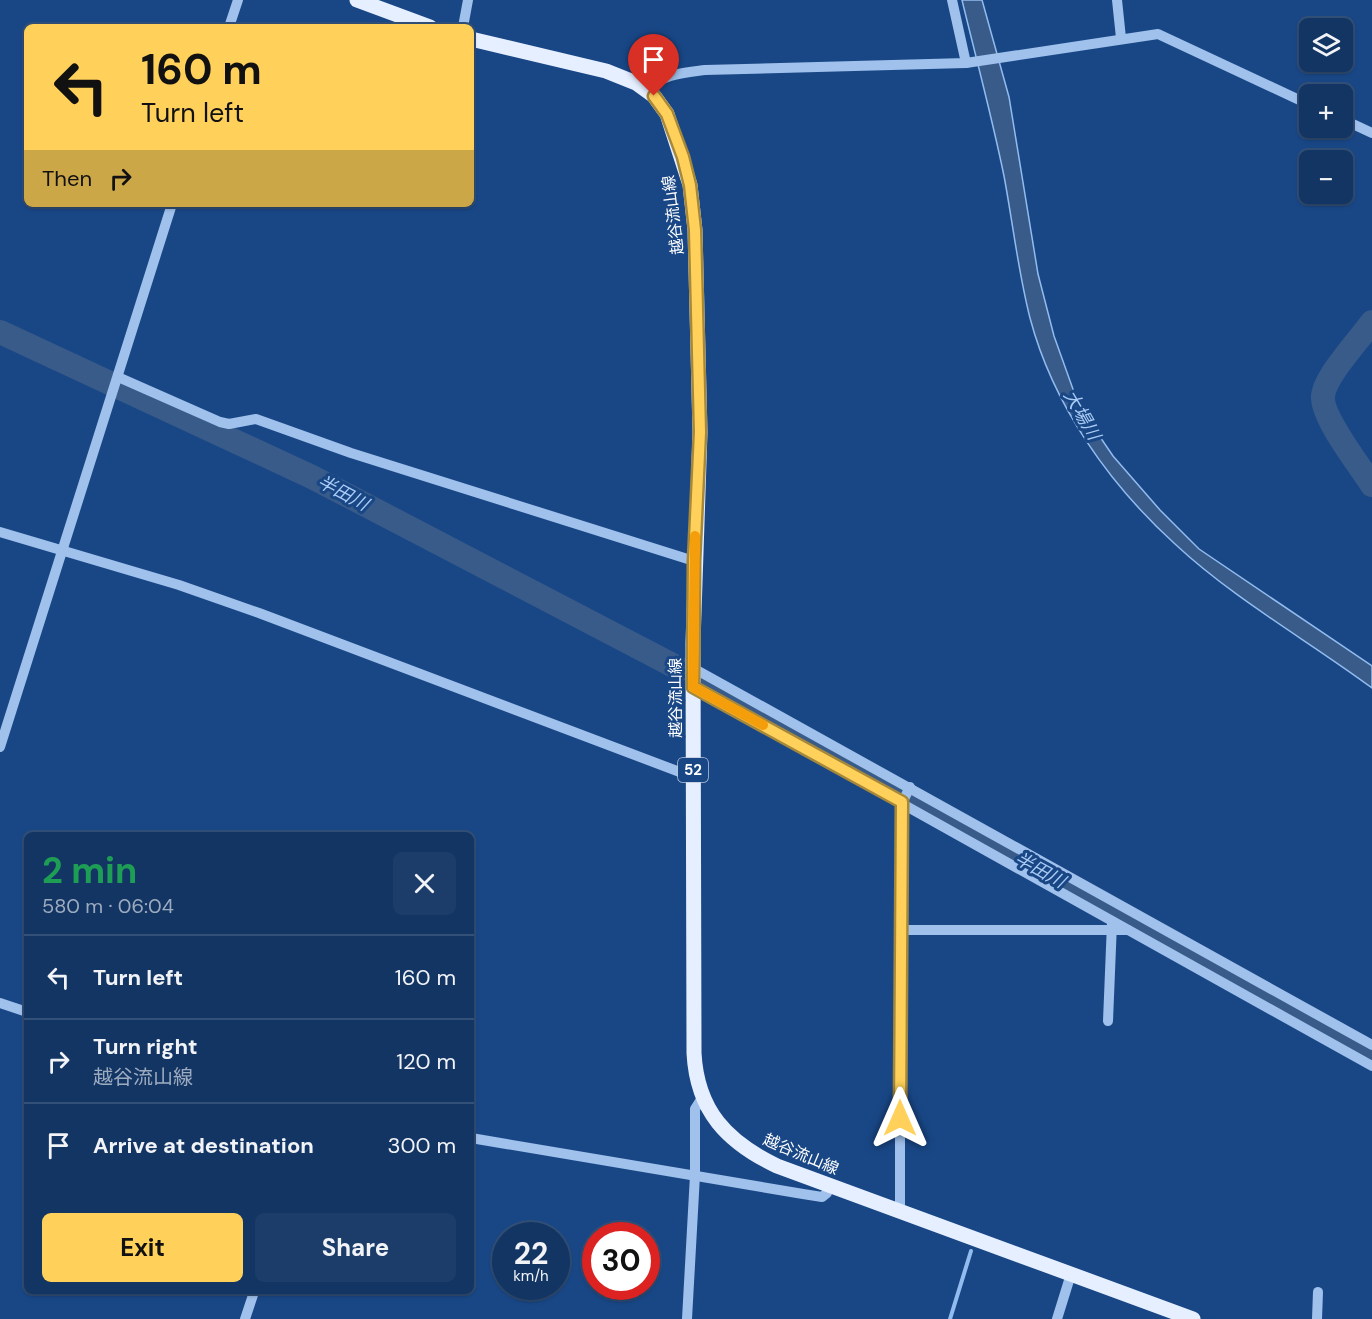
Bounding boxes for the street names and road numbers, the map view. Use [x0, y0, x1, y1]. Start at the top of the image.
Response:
street label: 越谷流山線 [658, 174, 688, 256]
street label: 越谷流山線 [665, 658, 686, 738]
road number: 52 [678, 758, 708, 782]
street label: 越谷流山線 [760, 1129, 842, 1179]

